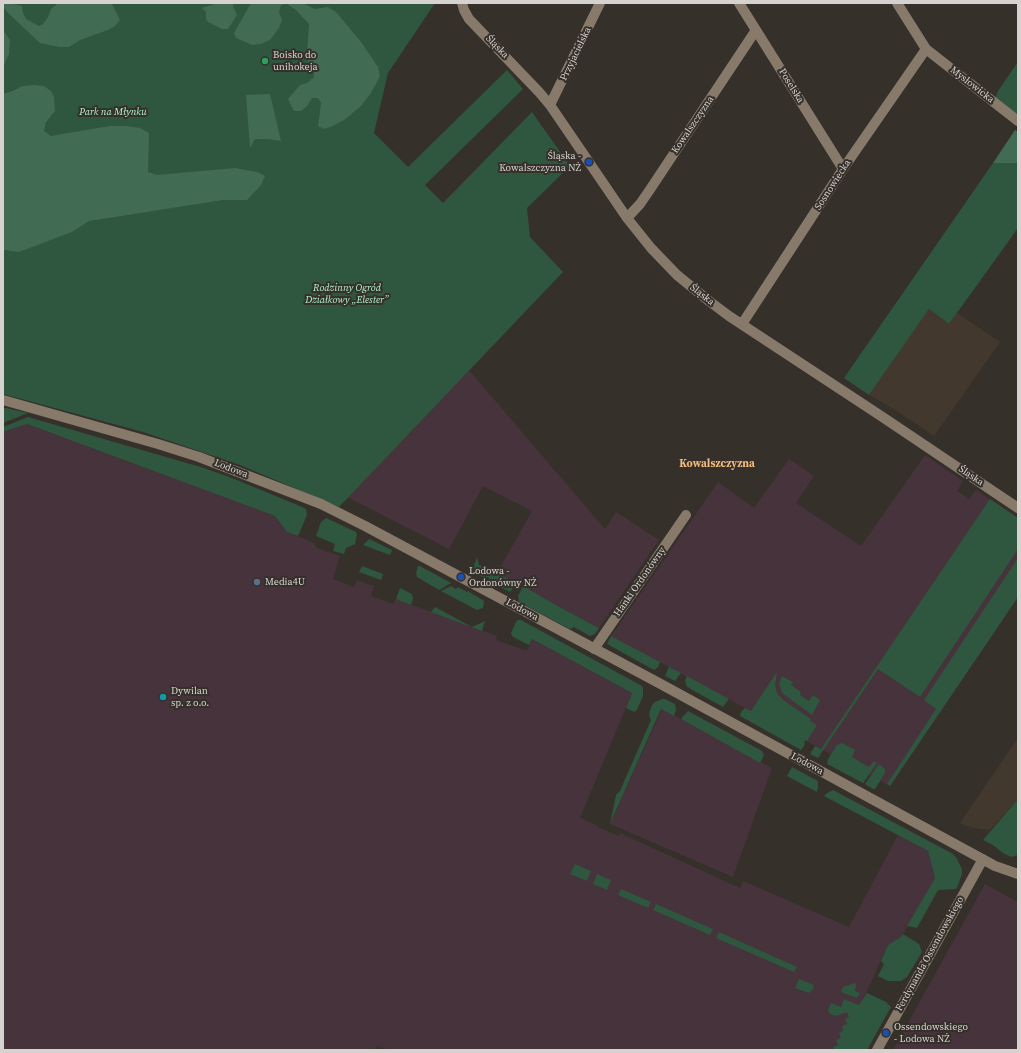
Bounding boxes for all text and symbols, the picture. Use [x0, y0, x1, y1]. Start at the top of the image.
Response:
street label: Przyjacielska [558, 25, 594, 83]
street label: Śląska [483, 33, 511, 61]
place label: Boisko do unihokeja [273, 49, 317, 72]
marker: Boisko do unihokeja [260, 56, 270, 66]
street label: Mysłowicka [948, 64, 996, 106]
street label: Poselska [776, 67, 806, 105]
street label: Kowalszczyzna [669, 94, 717, 156]
park label: Park na Młynku [79, 106, 147, 118]
place label: Śląska - Kowalszczyzna NŻ [499, 150, 581, 174]
marker: Śląska - Kowalszczyzna NŻ [584, 157, 594, 167]
street label: Sosnowiecka [812, 158, 854, 212]
park label: Rodzinny Ogród Działkowy „Elester” [305, 282, 389, 306]
street label: Śląska [687, 282, 717, 308]
street label: Lodowa [212, 457, 250, 481]
district label: Kowalszczyzna [679, 457, 755, 471]
street label: Śląska [956, 463, 986, 489]
street label: Hanki Ordonówny [612, 545, 668, 619]
place label: Lodowa - Ordonówny NŻ [469, 565, 537, 588]
marker: Lodowa - Ordonówny NŻ [456, 572, 466, 582]
place label: Media4U [265, 576, 305, 588]
marker: Media4U [252, 577, 262, 587]
street label: Lodowa [504, 596, 540, 624]
place label: Dywilan sp. z o.o. [171, 685, 209, 708]
marker: Dywilan sp. z o.o. [158, 692, 168, 702]
street label: Lodowa [789, 750, 825, 778]
street label: Ferdynanda Ossendowskiego [893, 894, 967, 1014]
place label: Ossendowskiego - Lodowa NŻ [894, 1021, 968, 1044]
marker: Ossendowskiego - Lodowa NŻ [881, 1028, 891, 1038]

